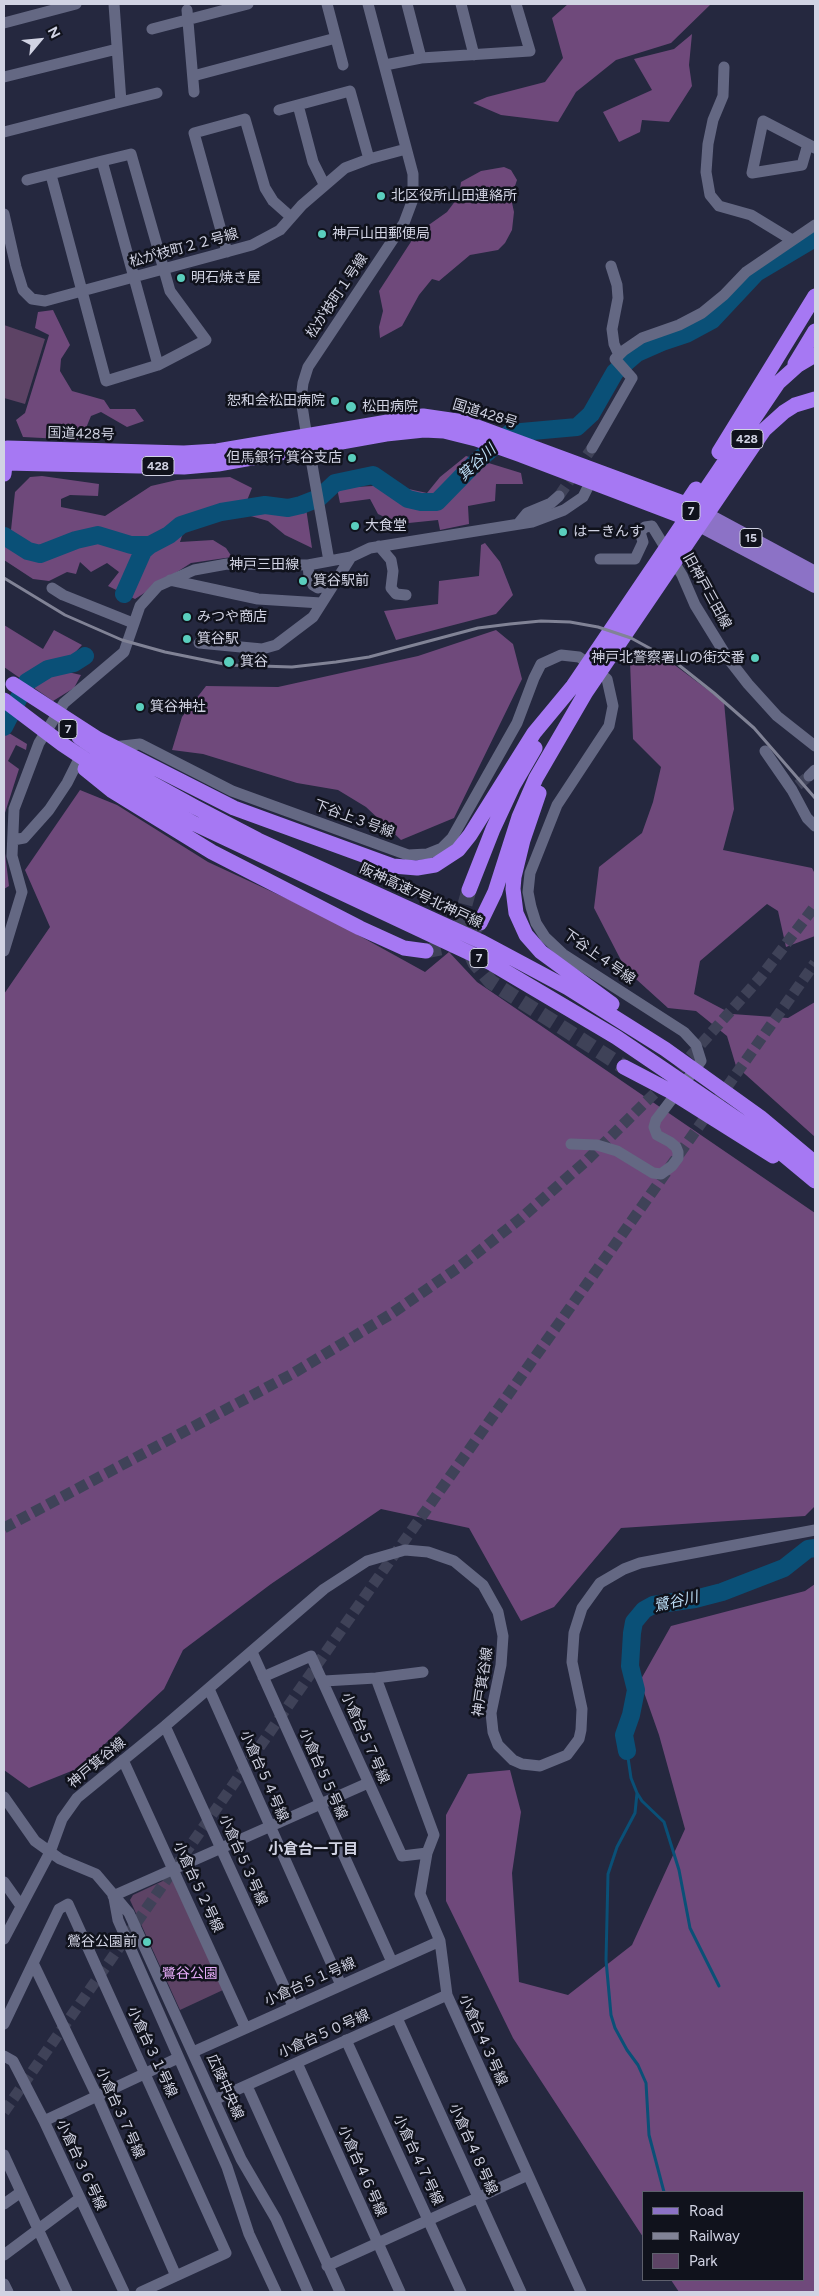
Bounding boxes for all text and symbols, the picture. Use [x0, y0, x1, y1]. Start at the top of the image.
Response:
north arrow [15, 15, 65, 65]
text: N [44, 24, 64, 41]
place label: 北区役所山田連絡所 [391, 188, 517, 204]
marker: 北区役所山田連絡所 [375, 190, 387, 202]
street label: 松が枝町２２号線 [128, 225, 240, 271]
place label: 神戸山田郵便局 [332, 226, 430, 242]
marker: 神戸山田郵便局 [316, 228, 328, 240]
street label: 松が枝町１号線 [303, 251, 371, 341]
place label: 明石焼き屋 [191, 270, 261, 286]
marker: 明石焼き屋 [175, 272, 187, 284]
place label: 恕和会松田病院 [227, 393, 325, 409]
marker: 恕和会松田病院 [329, 395, 341, 407]
street label: 国道428号 [450, 396, 520, 432]
place label: 松田病院 [362, 399, 418, 415]
marker: 松田病院 [344, 400, 358, 414]
street label: 国道428号 [47, 424, 115, 444]
road number: 428 [731, 429, 763, 448]
water label: 箕谷川 [454, 441, 500, 485]
place label: 但馬銀行 箕谷支店 [227, 450, 342, 466]
marker: 但馬銀行 箕谷支店 [346, 452, 358, 464]
road number: 428 [142, 456, 174, 476]
road number: 7 [682, 502, 700, 520]
place label: 大食堂 [365, 518, 407, 534]
marker: 大食堂 [349, 520, 361, 532]
place label: はーきんす [573, 524, 643, 540]
marker: はーきんす [557, 526, 569, 538]
road number: 15 [740, 528, 762, 548]
street label: 旧神戸三田線 [679, 550, 735, 632]
street label: 神戸三田線 [229, 557, 299, 573]
place label: 箕谷駅前 [313, 573, 369, 589]
marker: 箕谷駅前 [297, 575, 309, 587]
place label: みつや商店 [197, 609, 267, 625]
marker: みつや商店 [181, 611, 193, 623]
place label: 箕谷駅 [197, 631, 239, 647]
marker: 箕谷駅 [181, 633, 193, 645]
place label: 神戸北警察署山の街交番 [591, 650, 745, 666]
marker: 神戸北警察署山の街交番 [749, 652, 761, 664]
place label: 箕谷 [240, 654, 268, 670]
marker: 箕谷 [222, 655, 236, 669]
place label: 箕谷神社 [150, 699, 206, 715]
marker: 箕谷神社 [134, 701, 146, 713]
road number: 7 [59, 720, 77, 739]
street label: 下谷上３号線 [312, 797, 396, 841]
street label: 阪神高速7号北神戸線 [357, 860, 485, 932]
street label: 下谷上４号線 [560, 926, 638, 988]
road number: 7 [470, 948, 488, 968]
water label: 鷺谷川 [652, 1588, 700, 1616]
street label: 神戸箕谷線 [470, 1646, 496, 1718]
street label: 小倉台５７号線 [337, 1690, 393, 1786]
street label: 小倉台５５号線 [295, 1726, 351, 1822]
street label: 小倉台５４号線 [236, 1728, 292, 1824]
street label: 神戸箕谷線 [65, 1734, 129, 1792]
street label: 小倉台５３号線 [215, 1812, 271, 1908]
street label: 小倉台５２号線 [170, 1839, 226, 1935]
district label: 小倉台一丁目 [268, 1841, 358, 1859]
place label: 鶯谷公園前 [67, 1934, 137, 1950]
marker: 鶯谷公園前 [141, 1936, 153, 1948]
street label: 小倉台５１号線 [262, 1954, 358, 2010]
park label: 鷺谷公園 [162, 1966, 218, 1982]
street label: 小倉台４３号線 [455, 1992, 511, 2088]
street label: 小倉台３１号線 [124, 2004, 180, 2100]
street label: 小倉台５０号線 [276, 2006, 372, 2062]
street label: 広陵中央線 [203, 2052, 247, 2122]
street label: 小倉台３７号線 [92, 2065, 148, 2161]
street label: 小倉台４８号線 [445, 2101, 501, 2197]
street label: 小倉台４７号線 [390, 2112, 446, 2208]
street label: 小倉台３６号線 [53, 2117, 109, 2213]
street label: 小倉台４６号線 [334, 2123, 390, 2219]
legend [642, 2191, 804, 2281]
text: Road [689, 2202, 724, 2220]
text: Railway [689, 2227, 740, 2245]
text: Park [689, 2252, 718, 2270]

